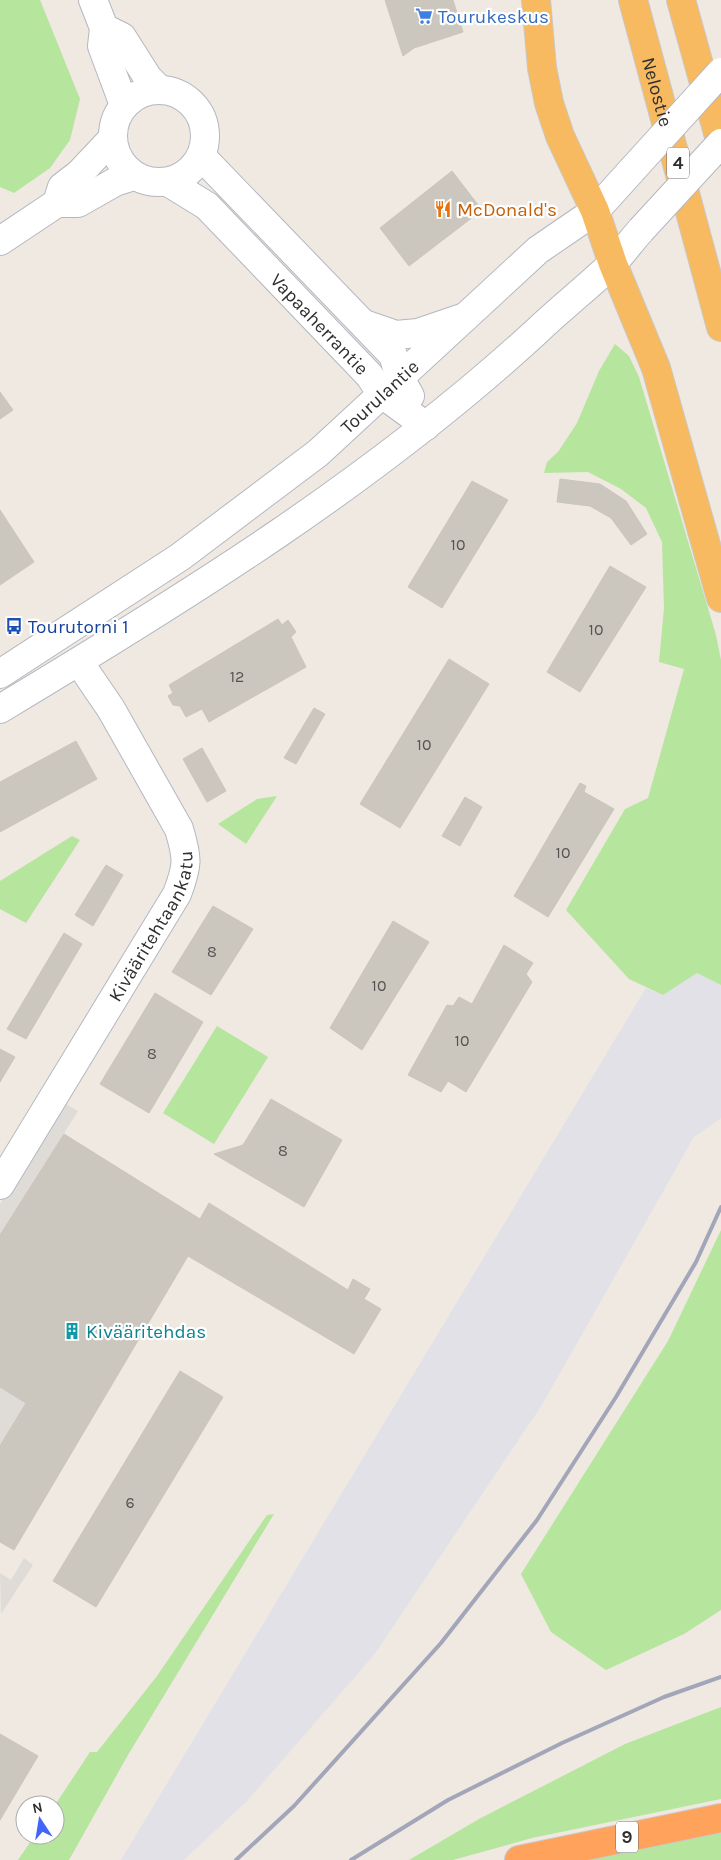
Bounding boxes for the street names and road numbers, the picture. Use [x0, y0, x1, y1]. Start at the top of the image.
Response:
street label: Nelostie [637, 55, 677, 129]
road number: 4 [667, 148, 689, 178]
street label: Vapaaherrantie [266, 269, 373, 380]
street label: Tourulantie [337, 356, 424, 438]
street label: Kivääritehtaankatu [104, 850, 198, 1006]
road number: 9 [616, 1821, 638, 1852]

